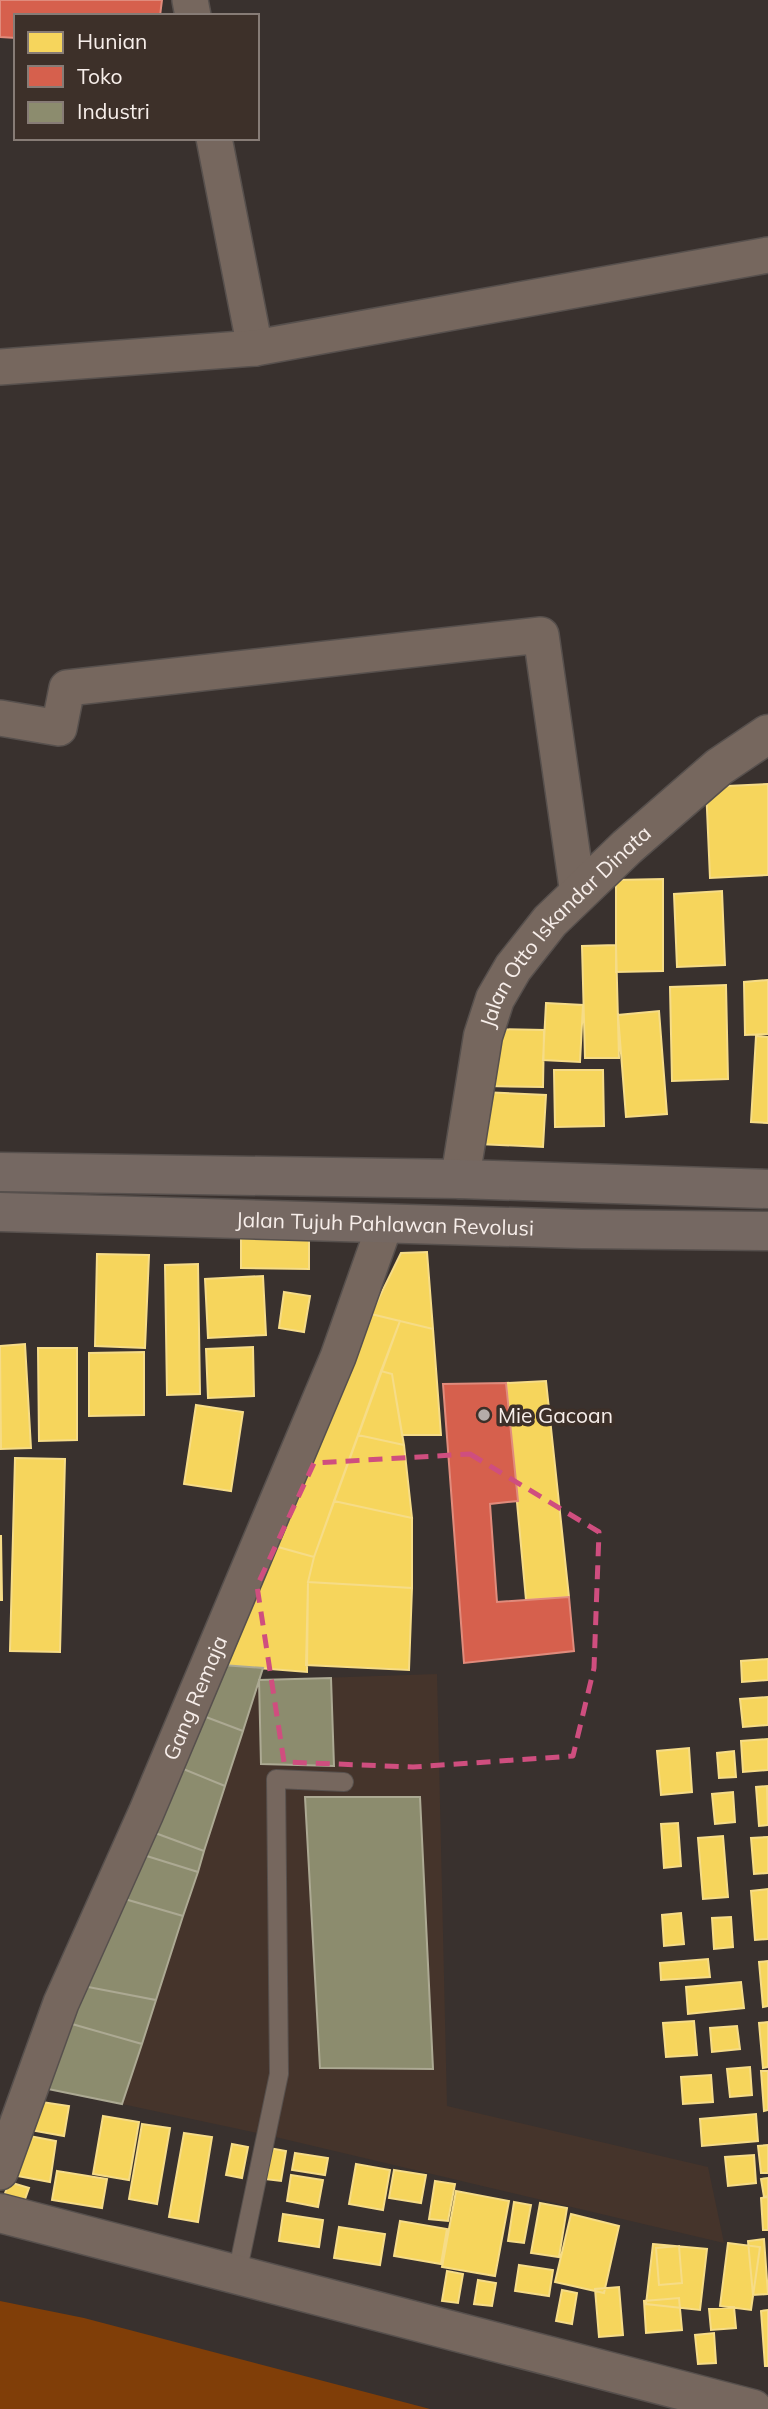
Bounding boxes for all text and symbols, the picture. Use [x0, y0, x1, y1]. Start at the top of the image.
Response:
legend [14, 14, 259, 140]
text: Hunian [77, 28, 147, 54]
text: Toko [77, 63, 123, 89]
text: Industri [77, 98, 150, 124]
street label: Jalan Otto Iskandar Dinata [474, 819, 656, 1031]
street label: Jalan Tujuh Pahlawan Revolusi [235, 1206, 534, 1241]
place label: Mie Gacoan [498, 1402, 613, 1428]
marker: Mie Gacoan [476, 1407, 492, 1423]
street label: Gang Remaja [157, 1631, 232, 1764]

